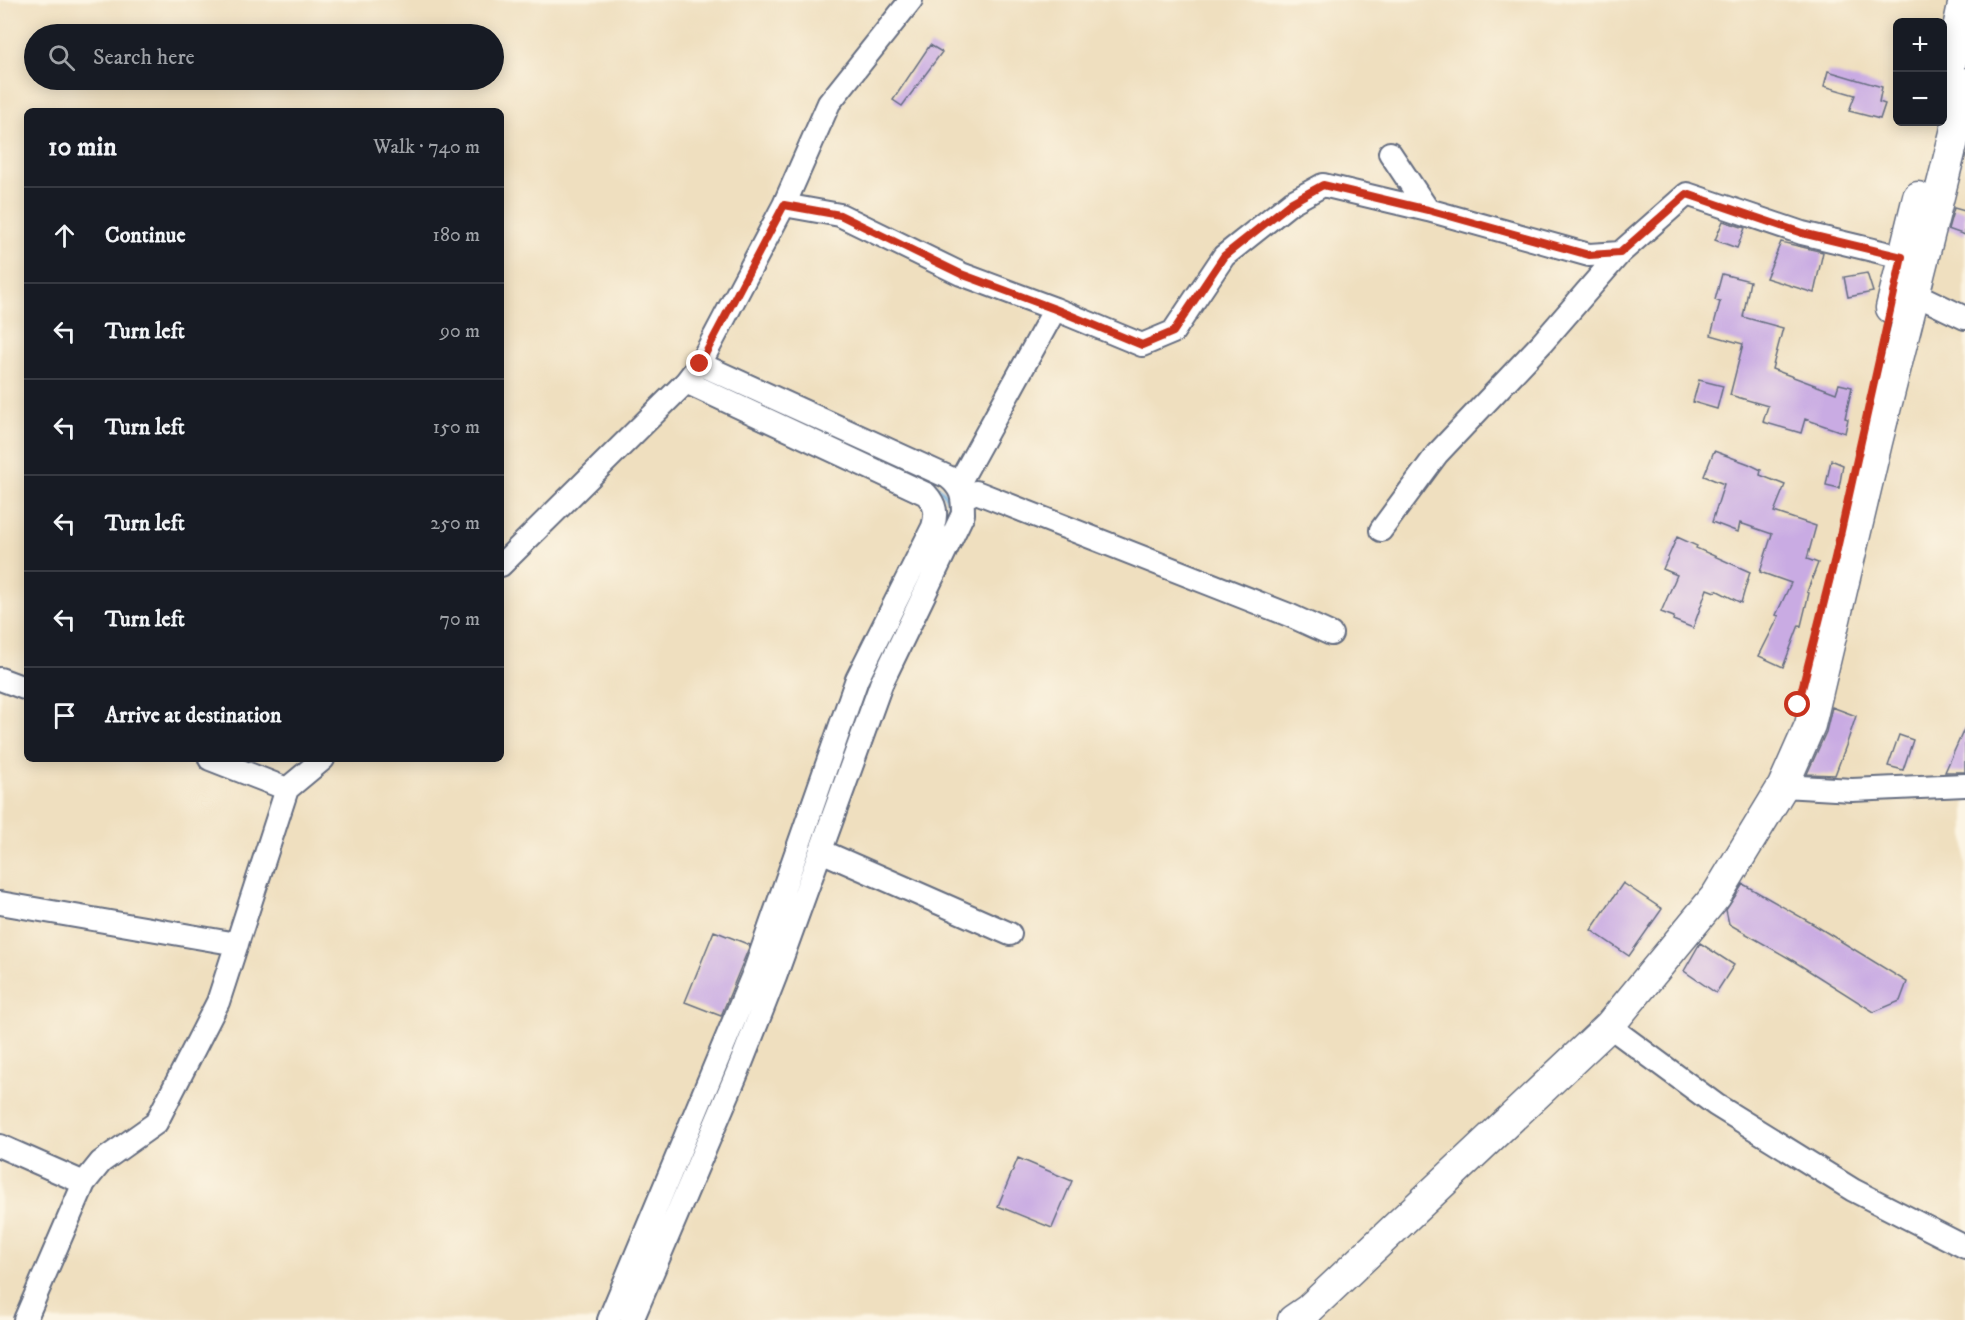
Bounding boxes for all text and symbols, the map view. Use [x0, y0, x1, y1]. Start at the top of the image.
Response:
map controls [1893, 18, 1947, 126]
button: + [1893, 18, 1947, 72]
search box [24, 24, 504, 90]
icon: search [45, 41, 78, 74]
text: Search here [93, 44, 195, 71]
button: − [1893, 72, 1947, 126]
text: 10 min [48, 131, 117, 164]
text: Walk · 740 m [373, 135, 480, 160]
icon: ahead [48, 219, 81, 252]
text: Continue [105, 222, 186, 249]
text: 180 m [433, 223, 480, 248]
icon: left [48, 315, 81, 348]
text: Turn left [105, 318, 185, 345]
text: 90 m [440, 319, 480, 344]
route end [686, 350, 712, 376]
icon: left [48, 411, 81, 444]
text: Turn left [105, 414, 185, 441]
text: 150 m [433, 415, 480, 440]
icon: left [48, 507, 81, 540]
text: Turn left [105, 510, 185, 537]
text: 250 m [430, 511, 480, 536]
icon: left [48, 603, 81, 636]
text: Turn left [105, 606, 185, 633]
text: 70 m [439, 607, 480, 632]
route start [1784, 691, 1810, 717]
icon: arrive [48, 699, 81, 732]
text: Arrive at destination [105, 702, 282, 729]

